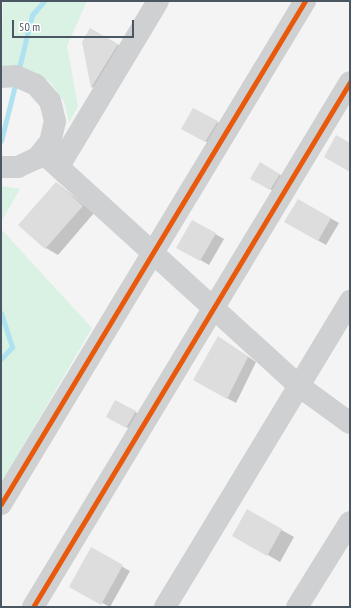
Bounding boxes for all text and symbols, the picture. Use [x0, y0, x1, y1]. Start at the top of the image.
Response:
scale bar [14, 12, 136, 38]
text: 50 m [19, 19, 40, 34]

